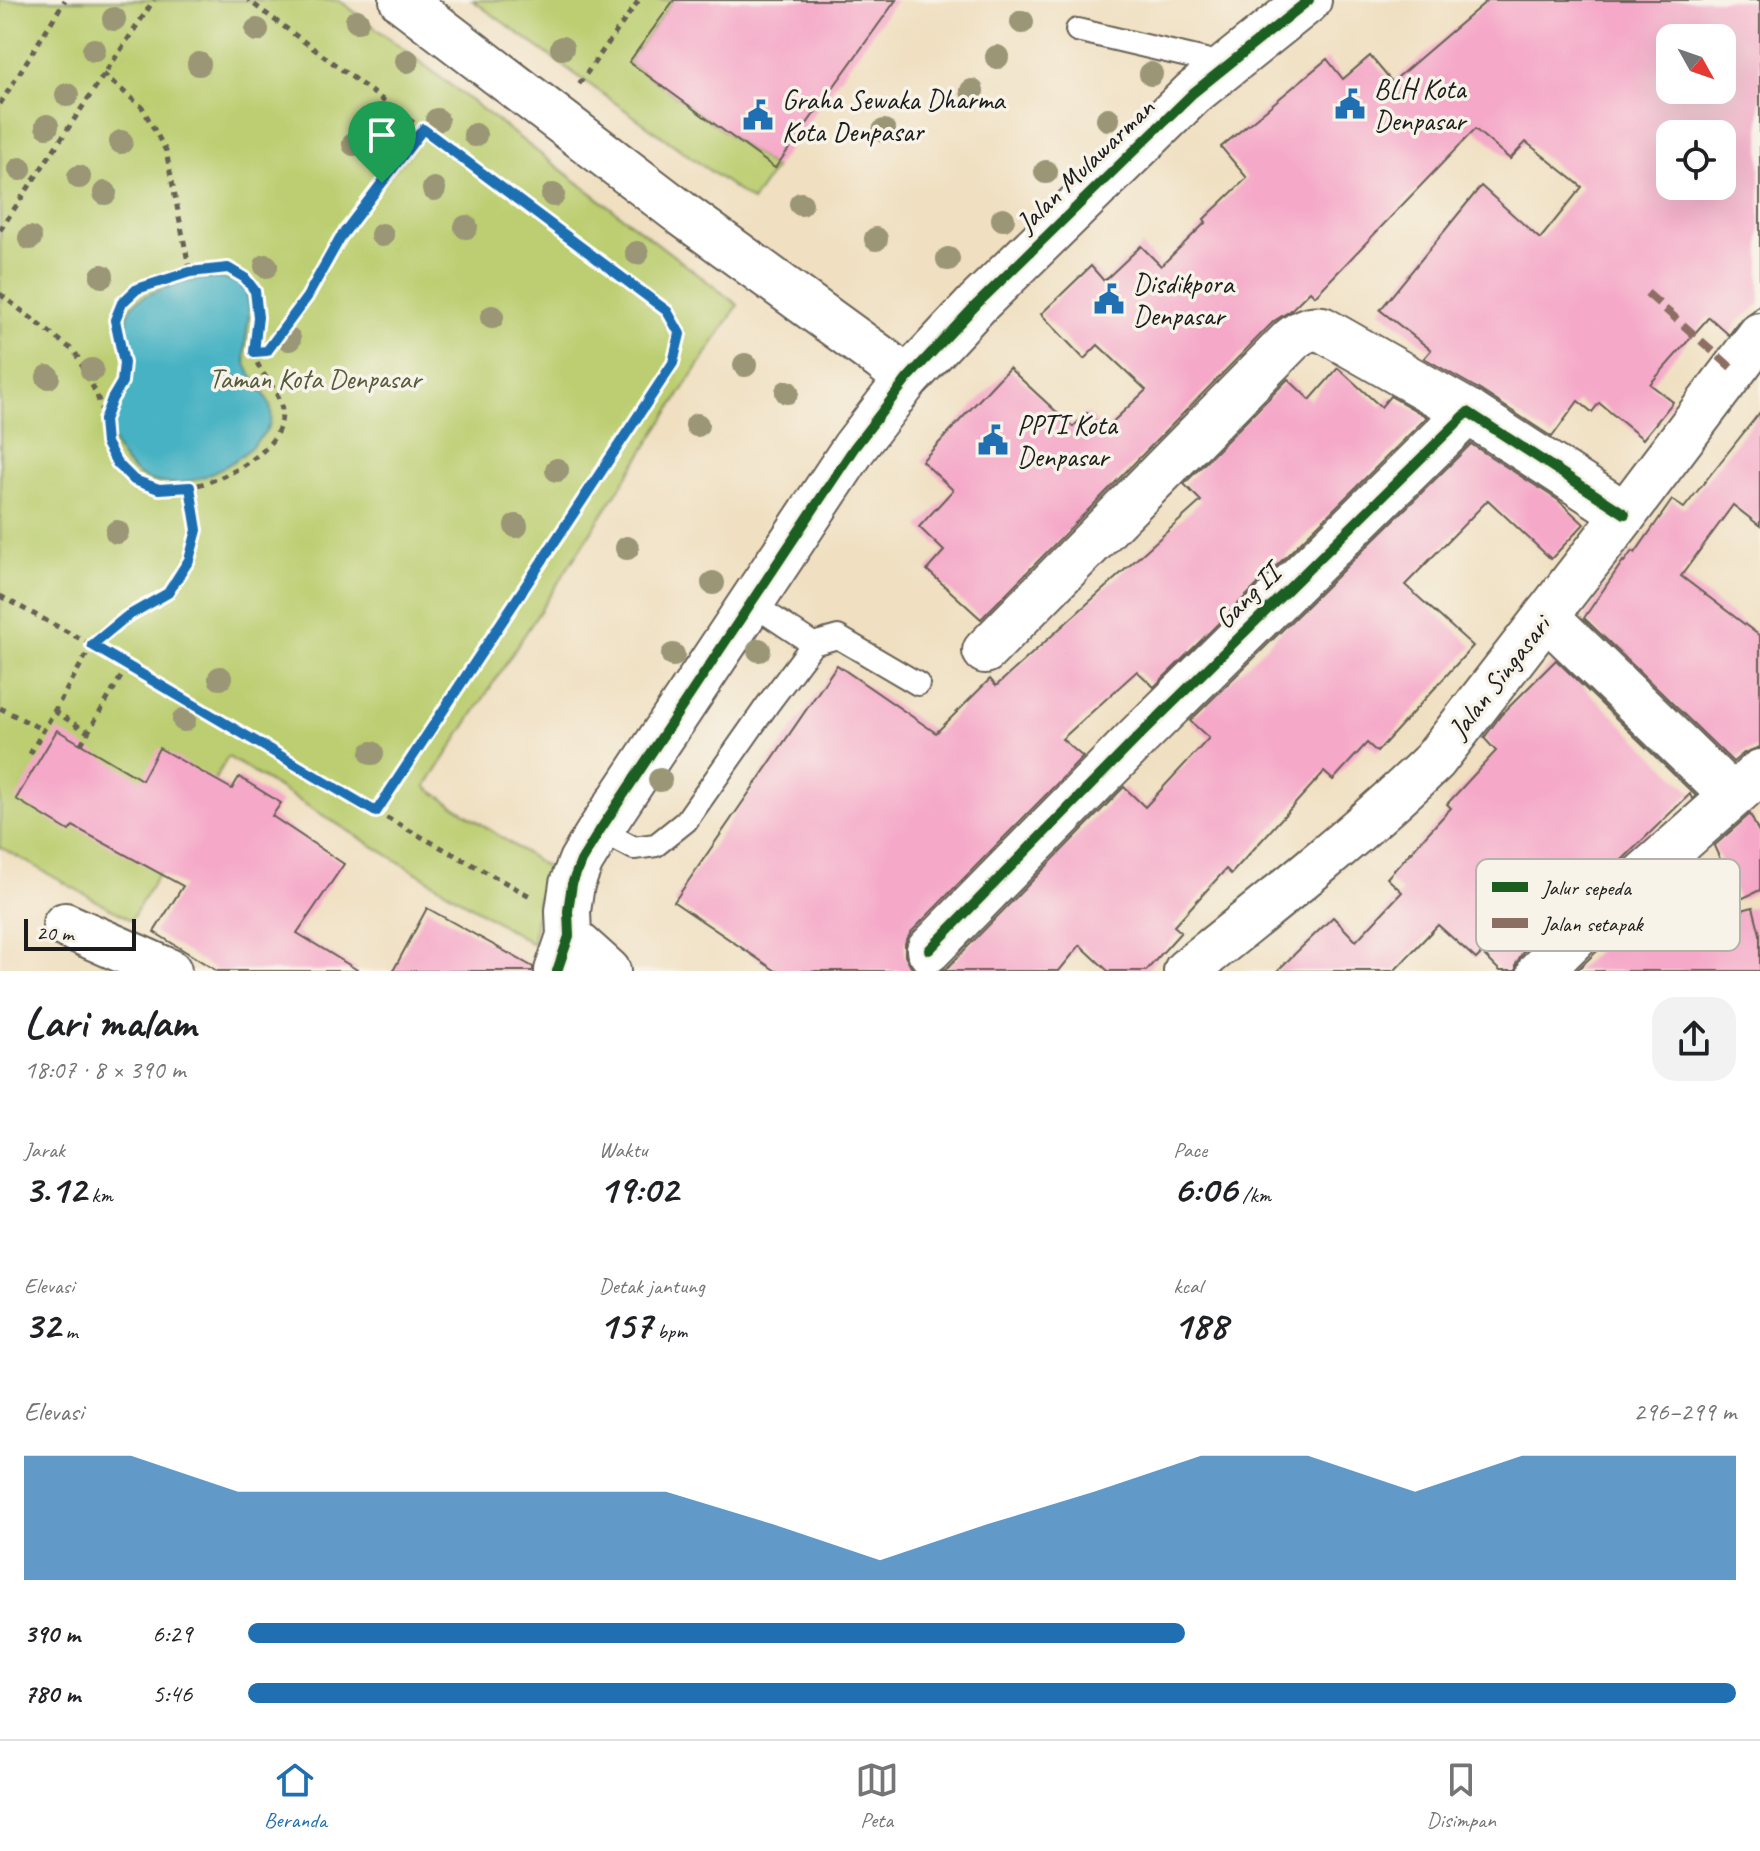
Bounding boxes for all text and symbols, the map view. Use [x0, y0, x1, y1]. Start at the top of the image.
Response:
north arrow [1656, 24, 1736, 104]
map controls [1656, 24, 1736, 200]
place label: BLH Kota Denpasar [1374, 71, 1468, 138]
place label: Graha Sewaka Dharma Kota Denpasar [782, 82, 1006, 149]
public building icon: BLH Kota Denpasar [1333, 87, 1367, 121]
street label: Jalan Mulawarman [1007, 89, 1162, 241]
public building icon: Graha Sewaka Dharma Kota Denpasar [741, 98, 775, 132]
pin [348, 101, 416, 183]
icon: arrive [360, 113, 404, 157]
button: locate [1656, 120, 1736, 200]
place label: Disdikpora Denpasar [1133, 266, 1235, 333]
public building icon: Disdikpora Denpasar [1092, 282, 1126, 316]
park label: Taman Kota Denpasar [209, 361, 424, 396]
place label: PPTI Kota Denpasar [1017, 407, 1118, 474]
public building icon: PPTI Kota Denpasar [976, 423, 1010, 457]
street label: Gang II [1207, 552, 1291, 636]
street label: Jalan Singasari [1439, 606, 1560, 747]
legend [1476, 859, 1740, 951]
text: Jalur sepeda [1541, 874, 1632, 902]
text: Jalan setapak [1541, 910, 1645, 938]
scale bar [24, 915, 136, 951]
text: 20 m [36, 919, 73, 947]
text: Lari malam [24, 995, 195, 1050]
button: share [1652, 997, 1736, 1081]
text: 18:07 · 8 × 390 m [24, 1053, 185, 1086]
text: Jarak [24, 1136, 65, 1164]
text: Waktu [599, 1136, 648, 1164]
text: Pace [1173, 1136, 1207, 1164]
text: 3.12 [24, 1164, 86, 1214]
text: 19:02 [599, 1164, 678, 1214]
text: 6:06 [1173, 1164, 1237, 1214]
text: km [86, 1181, 113, 1209]
text: /km [1237, 1181, 1271, 1209]
text: Elevasi [24, 1272, 74, 1300]
text: Detak jantung [599, 1272, 705, 1300]
text: kcal [1173, 1272, 1202, 1300]
text: 32 [24, 1300, 60, 1350]
text: 157 [599, 1300, 652, 1350]
text: 188 [1173, 1300, 1227, 1350]
text: m [60, 1317, 78, 1345]
text: bpm [652, 1317, 687, 1345]
text: Elevasi [24, 1395, 83, 1428]
text: 296–299 m [1633, 1395, 1736, 1428]
text: 390 m [24, 1617, 80, 1650]
text: 6:29 [152, 1617, 192, 1650]
text: 780 m [24, 1677, 80, 1710]
text: 5:46 [152, 1677, 192, 1710]
tab: Beranda [264, 1758, 327, 1834]
tab: Peta [855, 1758, 899, 1834]
tab: Disimpan [1427, 1758, 1496, 1834]

